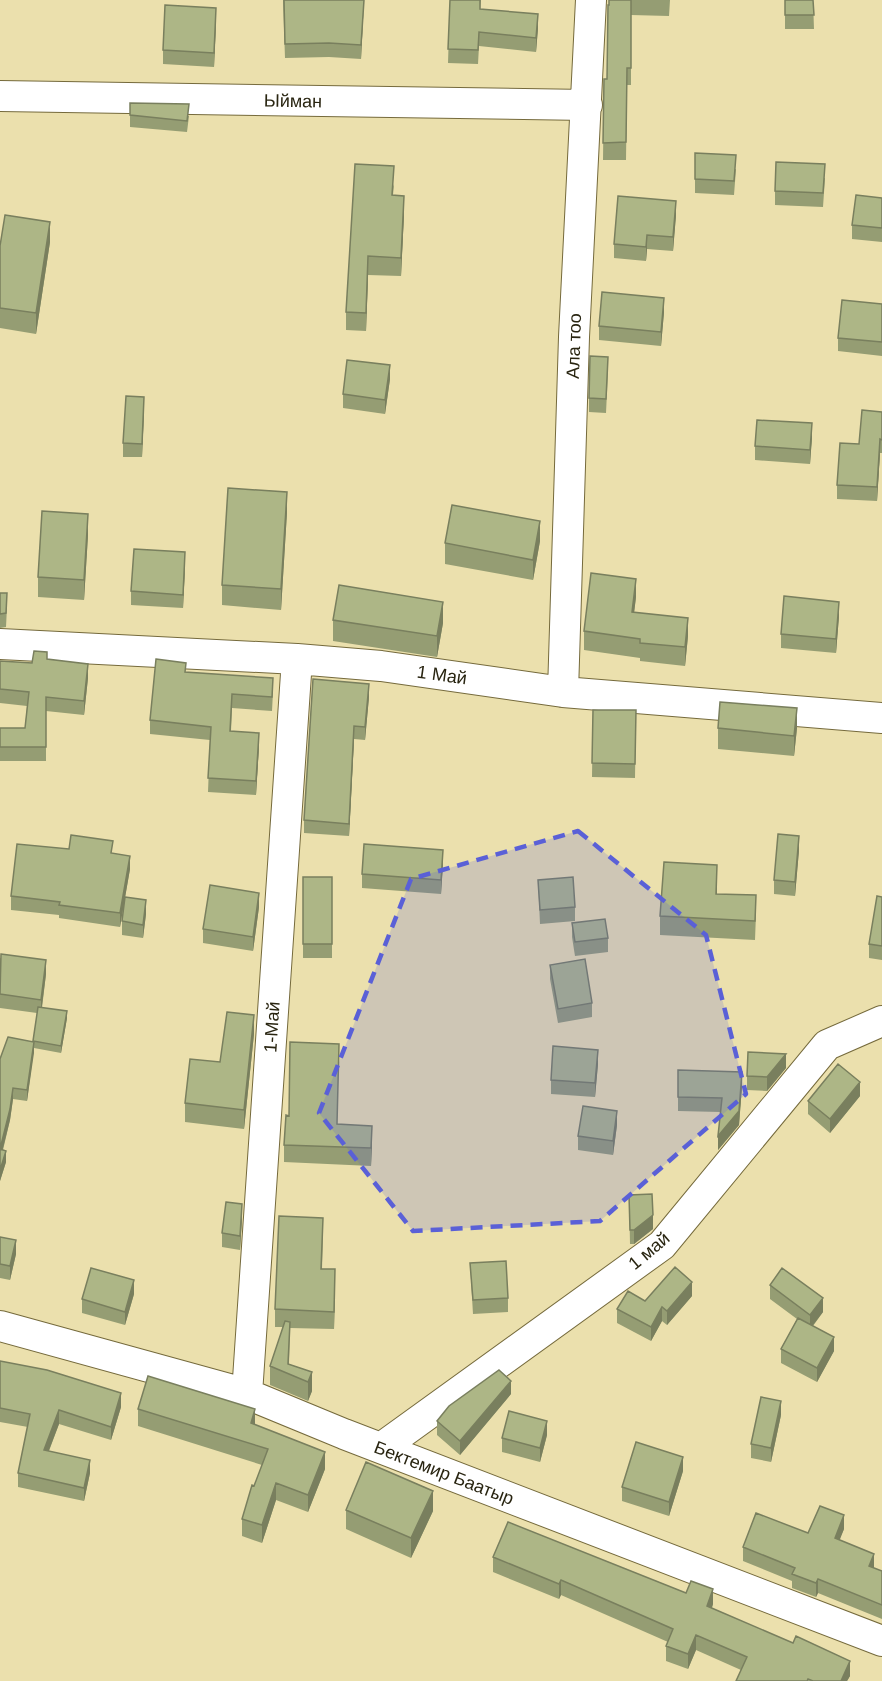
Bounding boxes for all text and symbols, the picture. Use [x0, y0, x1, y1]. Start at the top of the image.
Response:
street label: Ыйман [264, 90, 322, 112]
street label: Ала тоо [563, 313, 585, 379]
street label: 1 Май [416, 662, 468, 688]
street label: 1-Май [260, 1001, 284, 1053]
street label: 1 май [624, 1228, 674, 1274]
street label: Бектемир Баатыр [371, 1437, 517, 1509]

